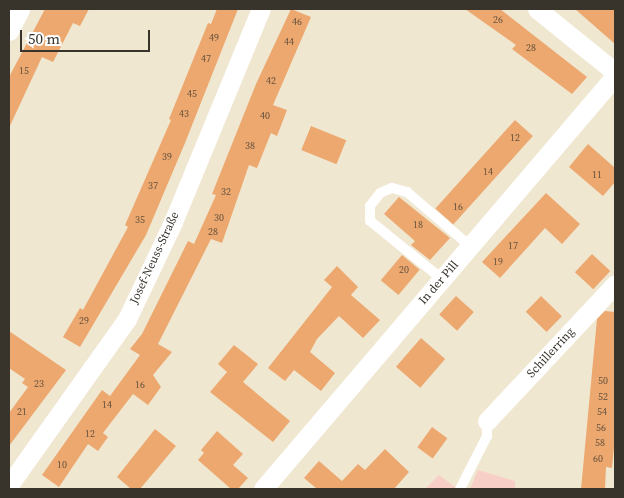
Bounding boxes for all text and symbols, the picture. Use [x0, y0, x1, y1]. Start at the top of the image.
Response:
house number: 26 [493, 14, 503, 26]
house number: 46 [292, 16, 302, 28]
scale bar [22, 20, 152, 52]
text: 50 m [28, 28, 60, 49]
house number: 49 [209, 32, 219, 44]
house number: 44 [284, 36, 294, 48]
house number: 28 [526, 42, 536, 54]
house number: 47 [201, 53, 211, 65]
house number: 15 [19, 65, 29, 77]
house number: 42 [266, 75, 276, 87]
house number: 45 [187, 88, 197, 100]
house number: 43 [179, 108, 189, 120]
house number: 40 [260, 110, 270, 122]
house number: 12 [510, 132, 520, 144]
house number: 38 [245, 140, 255, 152]
house number: 39 [162, 151, 172, 163]
house number: 14 [483, 166, 493, 178]
house number: 11 [592, 169, 602, 181]
house number: 37 [148, 180, 158, 192]
house number: 32 [221, 186, 231, 198]
house number: 16 [453, 201, 463, 213]
street label: Josef-Neuss-Straße [127, 210, 183, 306]
house number: 30 [214, 212, 224, 224]
house number: 35 [135, 214, 145, 226]
house number: 18 [413, 219, 423, 231]
house number: 28 [208, 226, 218, 238]
house number: 17 [508, 240, 518, 252]
house number: 19 [493, 256, 503, 268]
street label: In der Pill [416, 258, 462, 308]
house number: 20 [399, 264, 409, 276]
house number: 29 [79, 315, 89, 327]
street label: Schillerring [524, 325, 578, 381]
house number: 50 [598, 375, 608, 387]
house number: 23 [34, 378, 44, 390]
house number: 16 [135, 379, 145, 391]
house number: 52 [598, 391, 608, 403]
house number: 14 [102, 399, 112, 411]
house number: 21 [17, 406, 27, 418]
house number: 54 [597, 406, 607, 418]
house number: 56 [596, 422, 606, 434]
house number: 12 [85, 428, 95, 440]
house number: 58 [595, 437, 605, 449]
house number: 60 [593, 453, 603, 465]
house number: 10 [57, 459, 67, 471]

